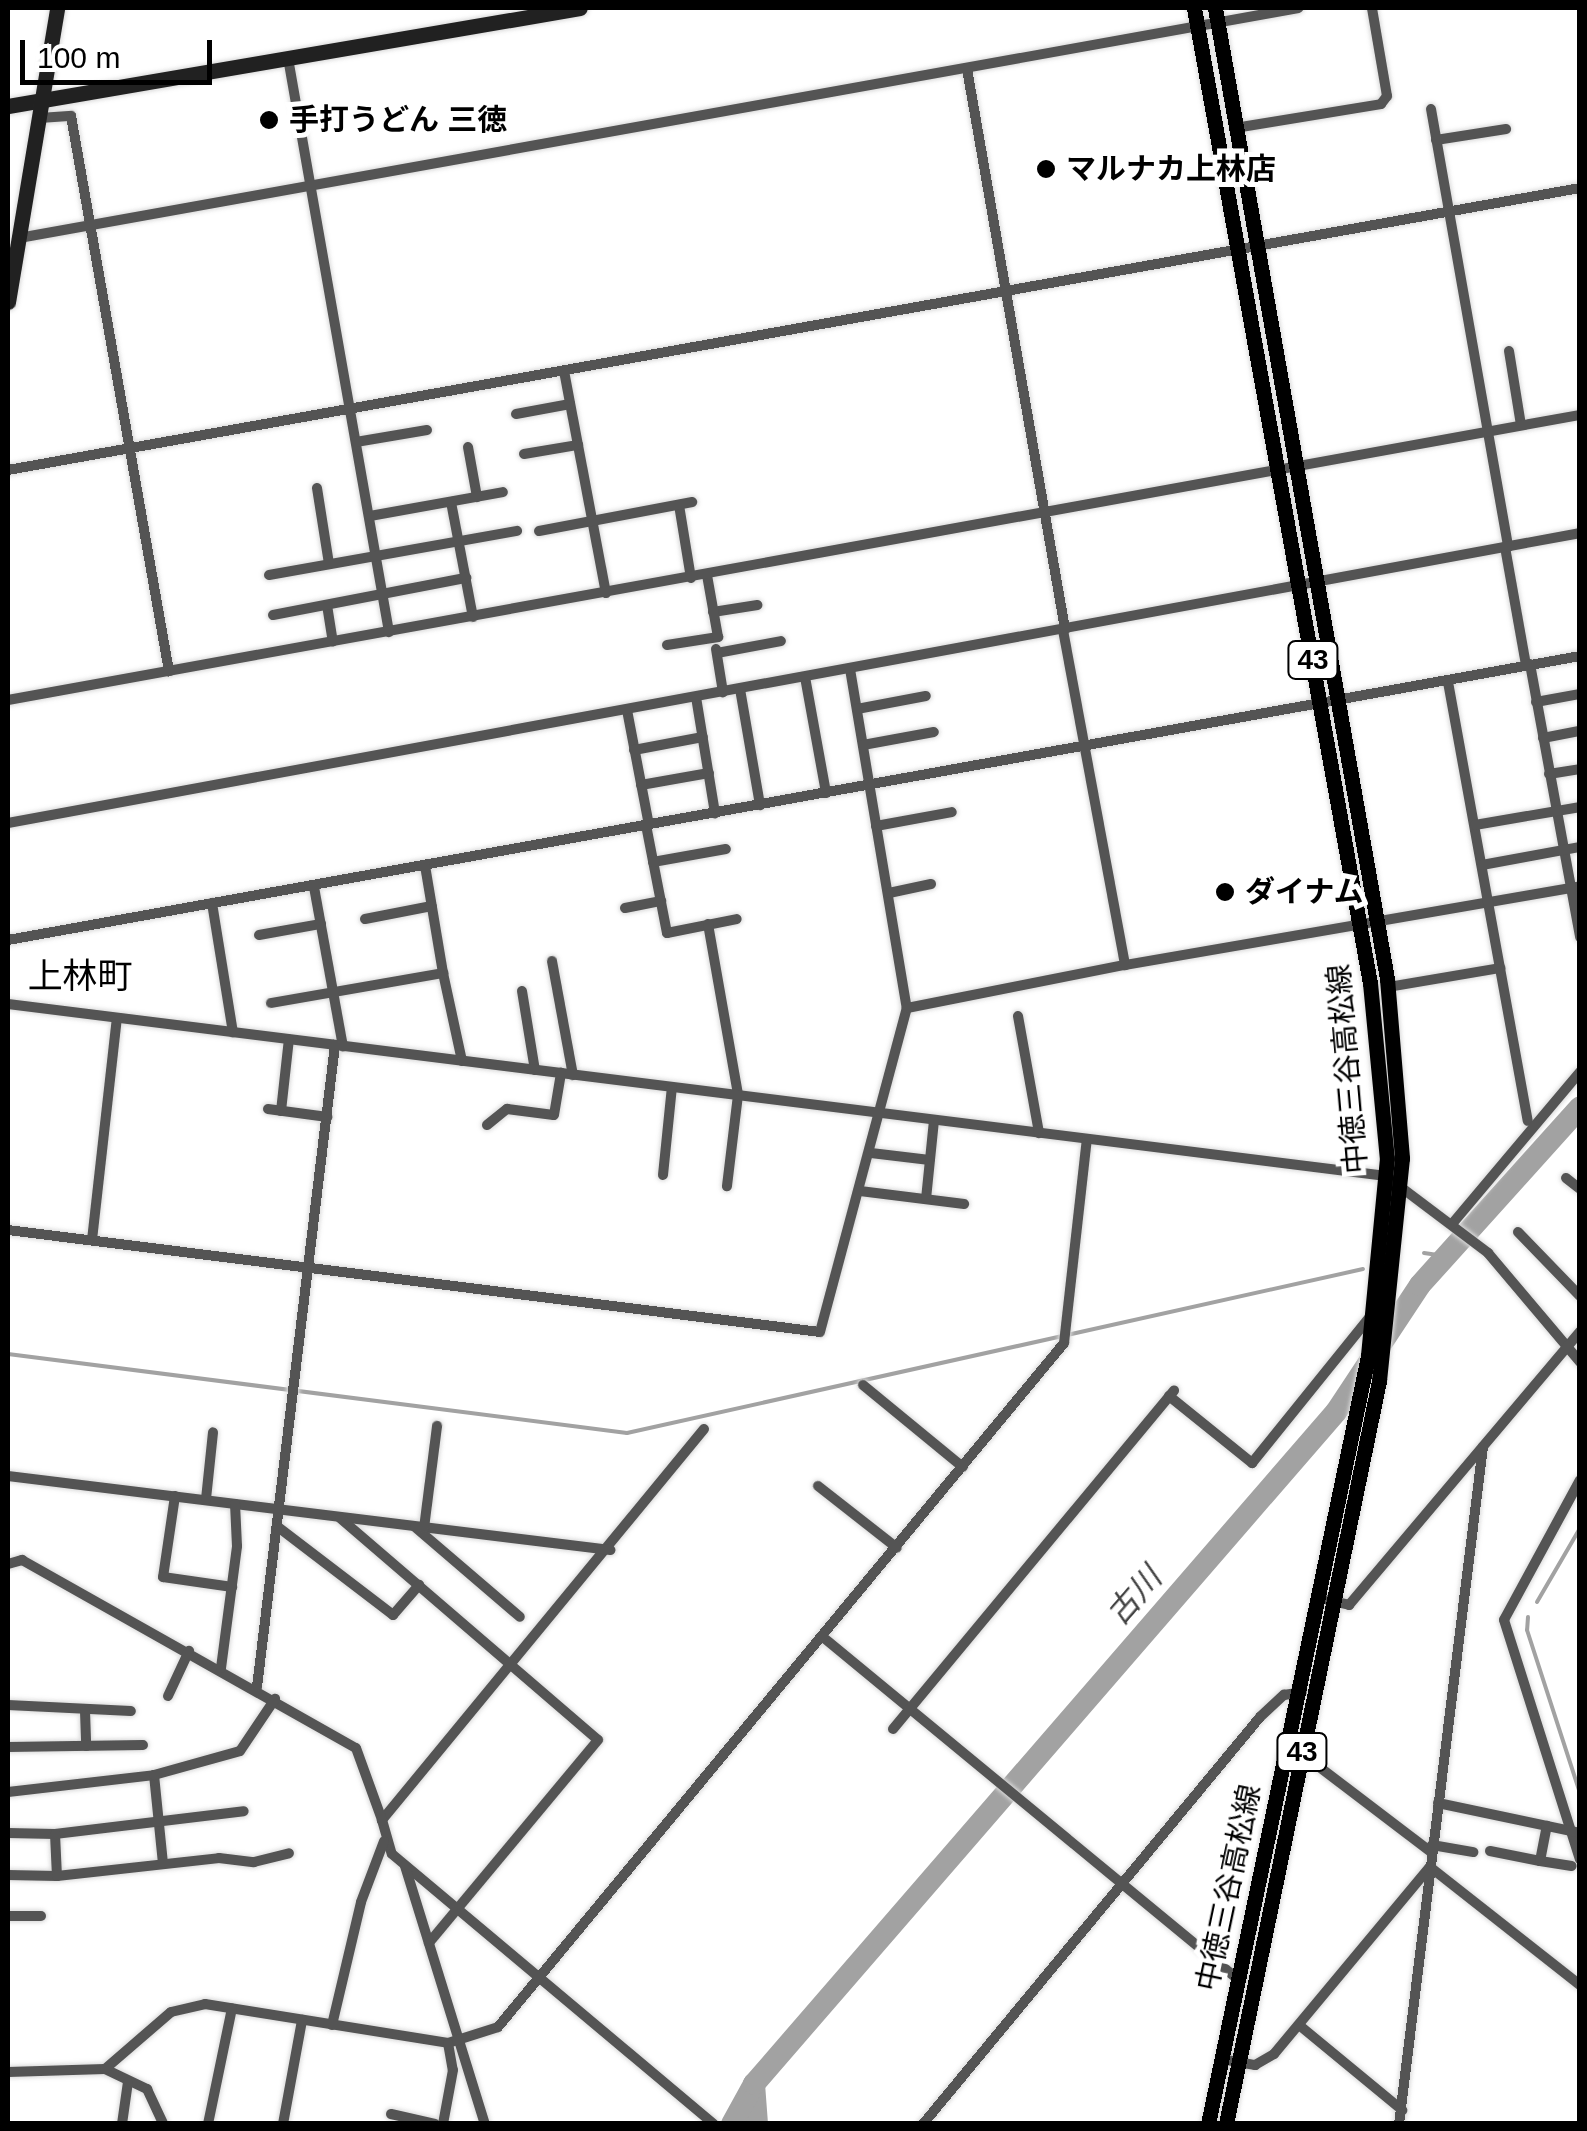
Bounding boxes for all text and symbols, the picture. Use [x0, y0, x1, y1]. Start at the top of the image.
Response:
scale bar [25, 20, 218, 82]
text: 100 m [37, 41, 120, 74]
place label: 手打うどん 三徳 [289, 102, 507, 138]
marker: 手打うどん 三徳 [258, 109, 280, 131]
place label: マルナカ上林店 [1066, 151, 1276, 187]
marker: マルナカ上林店 [1035, 158, 1057, 180]
road number: 43 [1286, 637, 1340, 683]
place label: ダイナム [1245, 874, 1365, 910]
marker: ダイナム [1214, 881, 1236, 903]
district label: 上林町 [28, 955, 132, 997]
street label: 中徳三谷高松線 [1321, 963, 1375, 1175]
water label: 古川 [1099, 1559, 1169, 1633]
road number: 43 [1274, 1729, 1330, 1775]
street label: 中徳三谷高松線 [1190, 1782, 1268, 1994]

